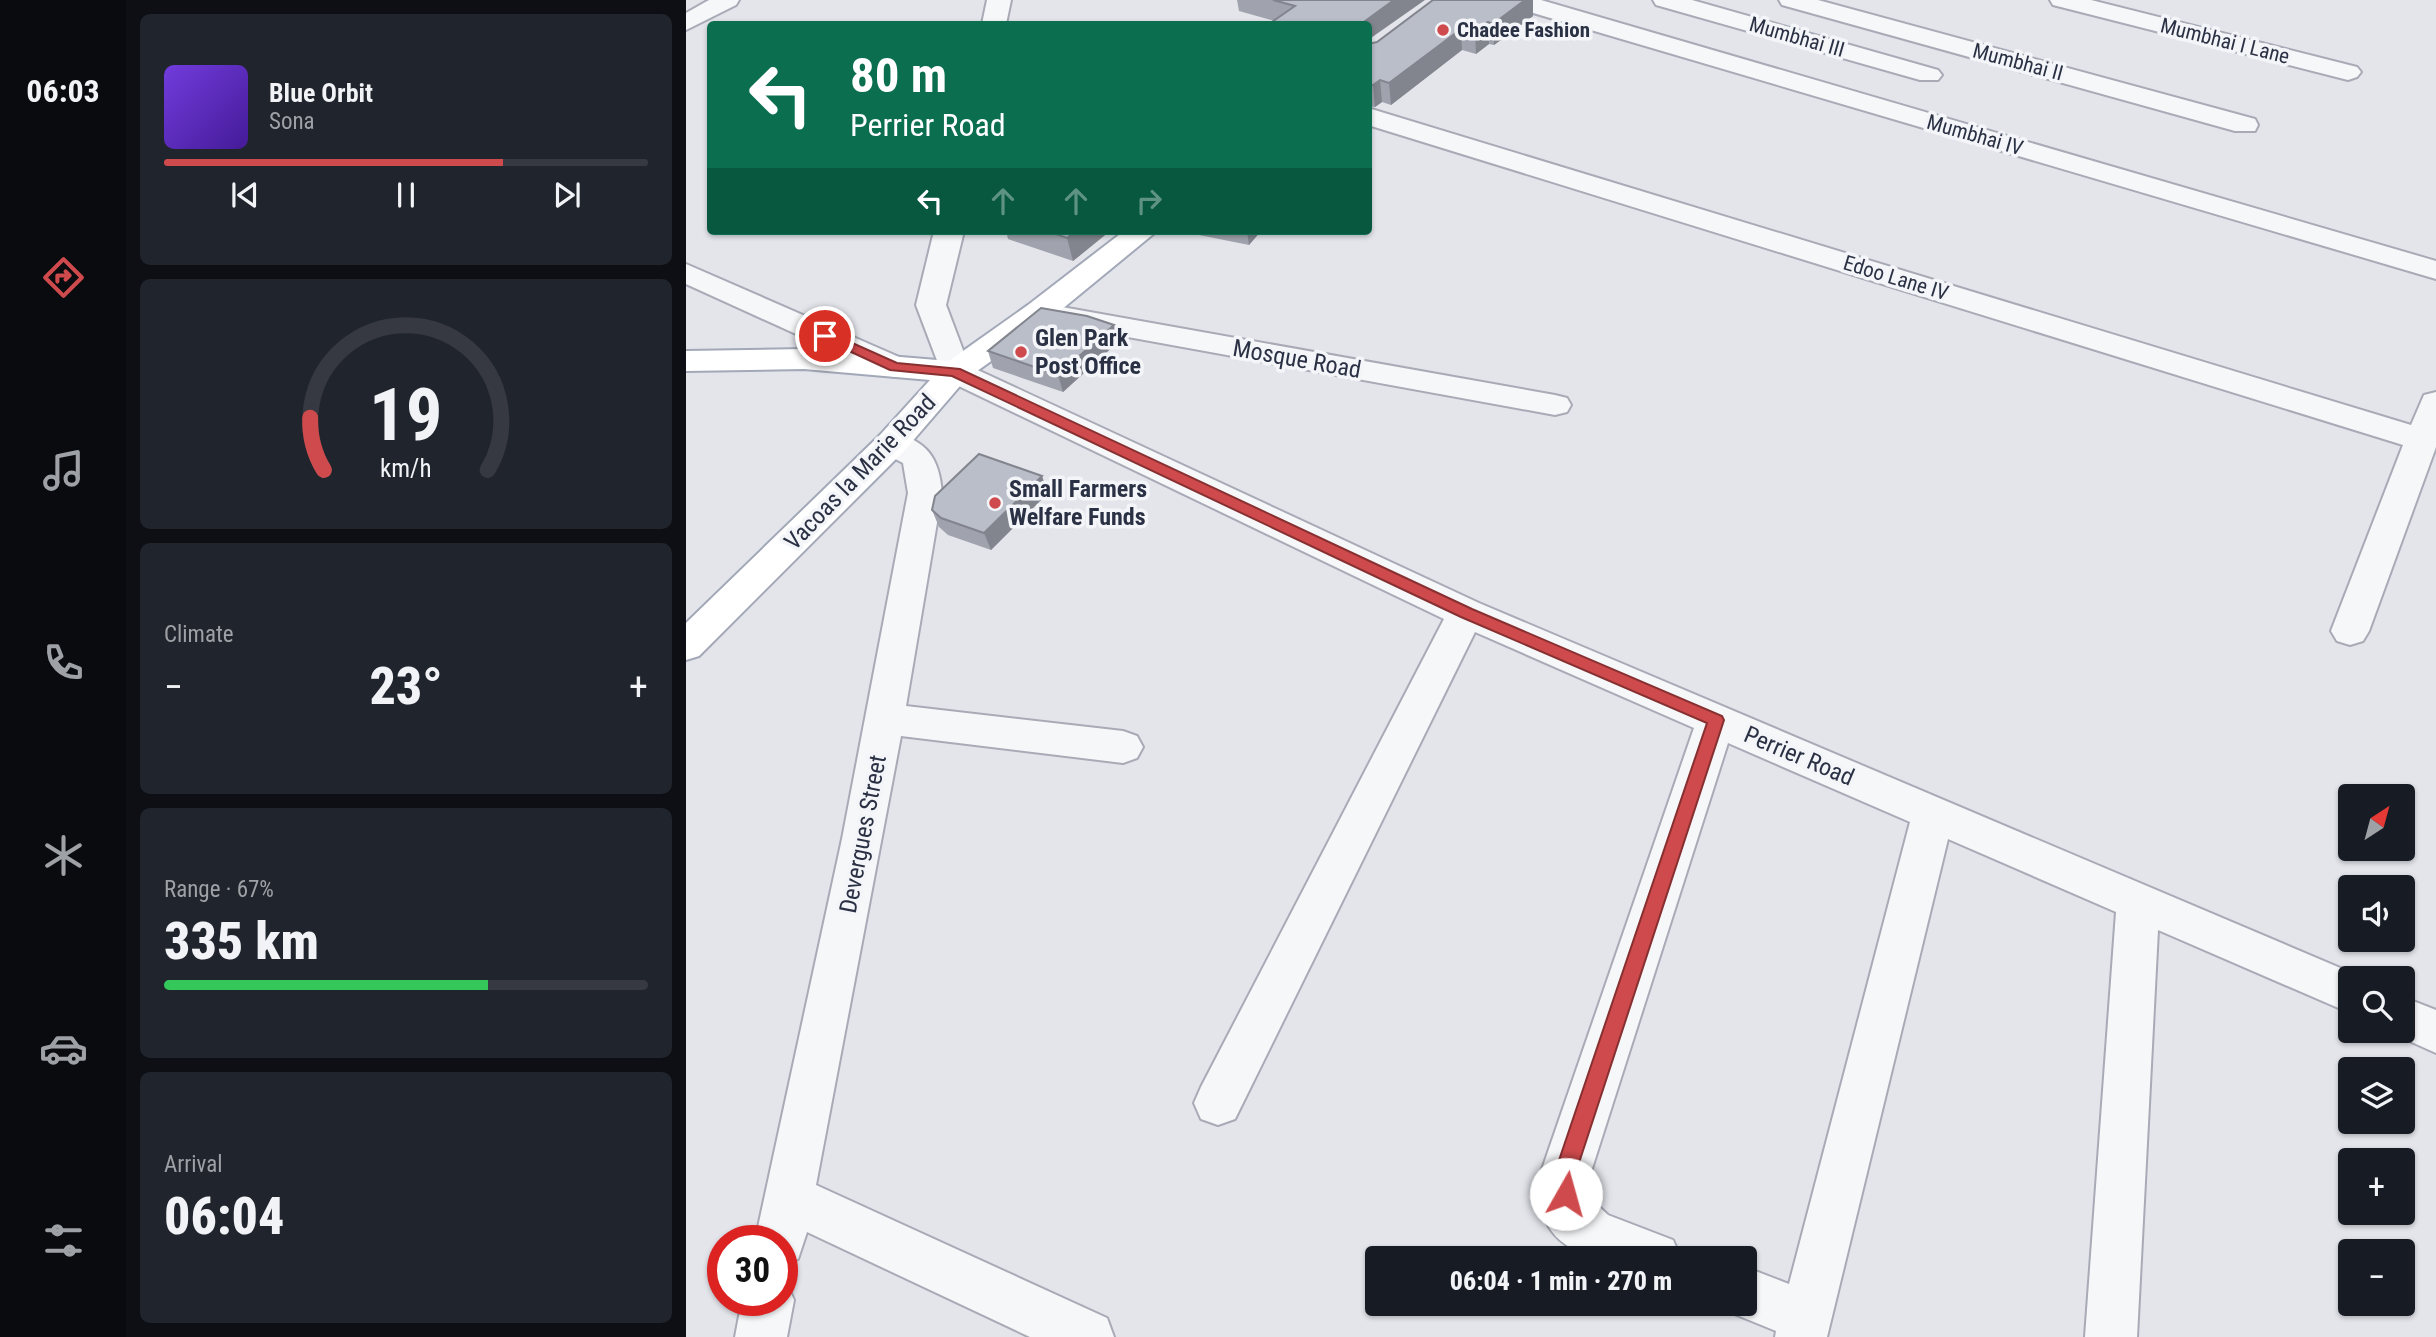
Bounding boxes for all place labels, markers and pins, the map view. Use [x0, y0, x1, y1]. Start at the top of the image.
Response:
place label: Chadee Fashion [1457, 18, 1590, 42]
marker: Chadee Fashion [1435, 22, 1451, 38]
pin [795, 306, 855, 366]
place label: Glen Park Post Office [1035, 324, 1141, 380]
marker: Glen Park Post Office [1013, 344, 1029, 360]
place label: Small Farmers Welfare Funds [1009, 475, 1147, 531]
marker: Small Farmers Welfare Funds [987, 495, 1003, 511]

